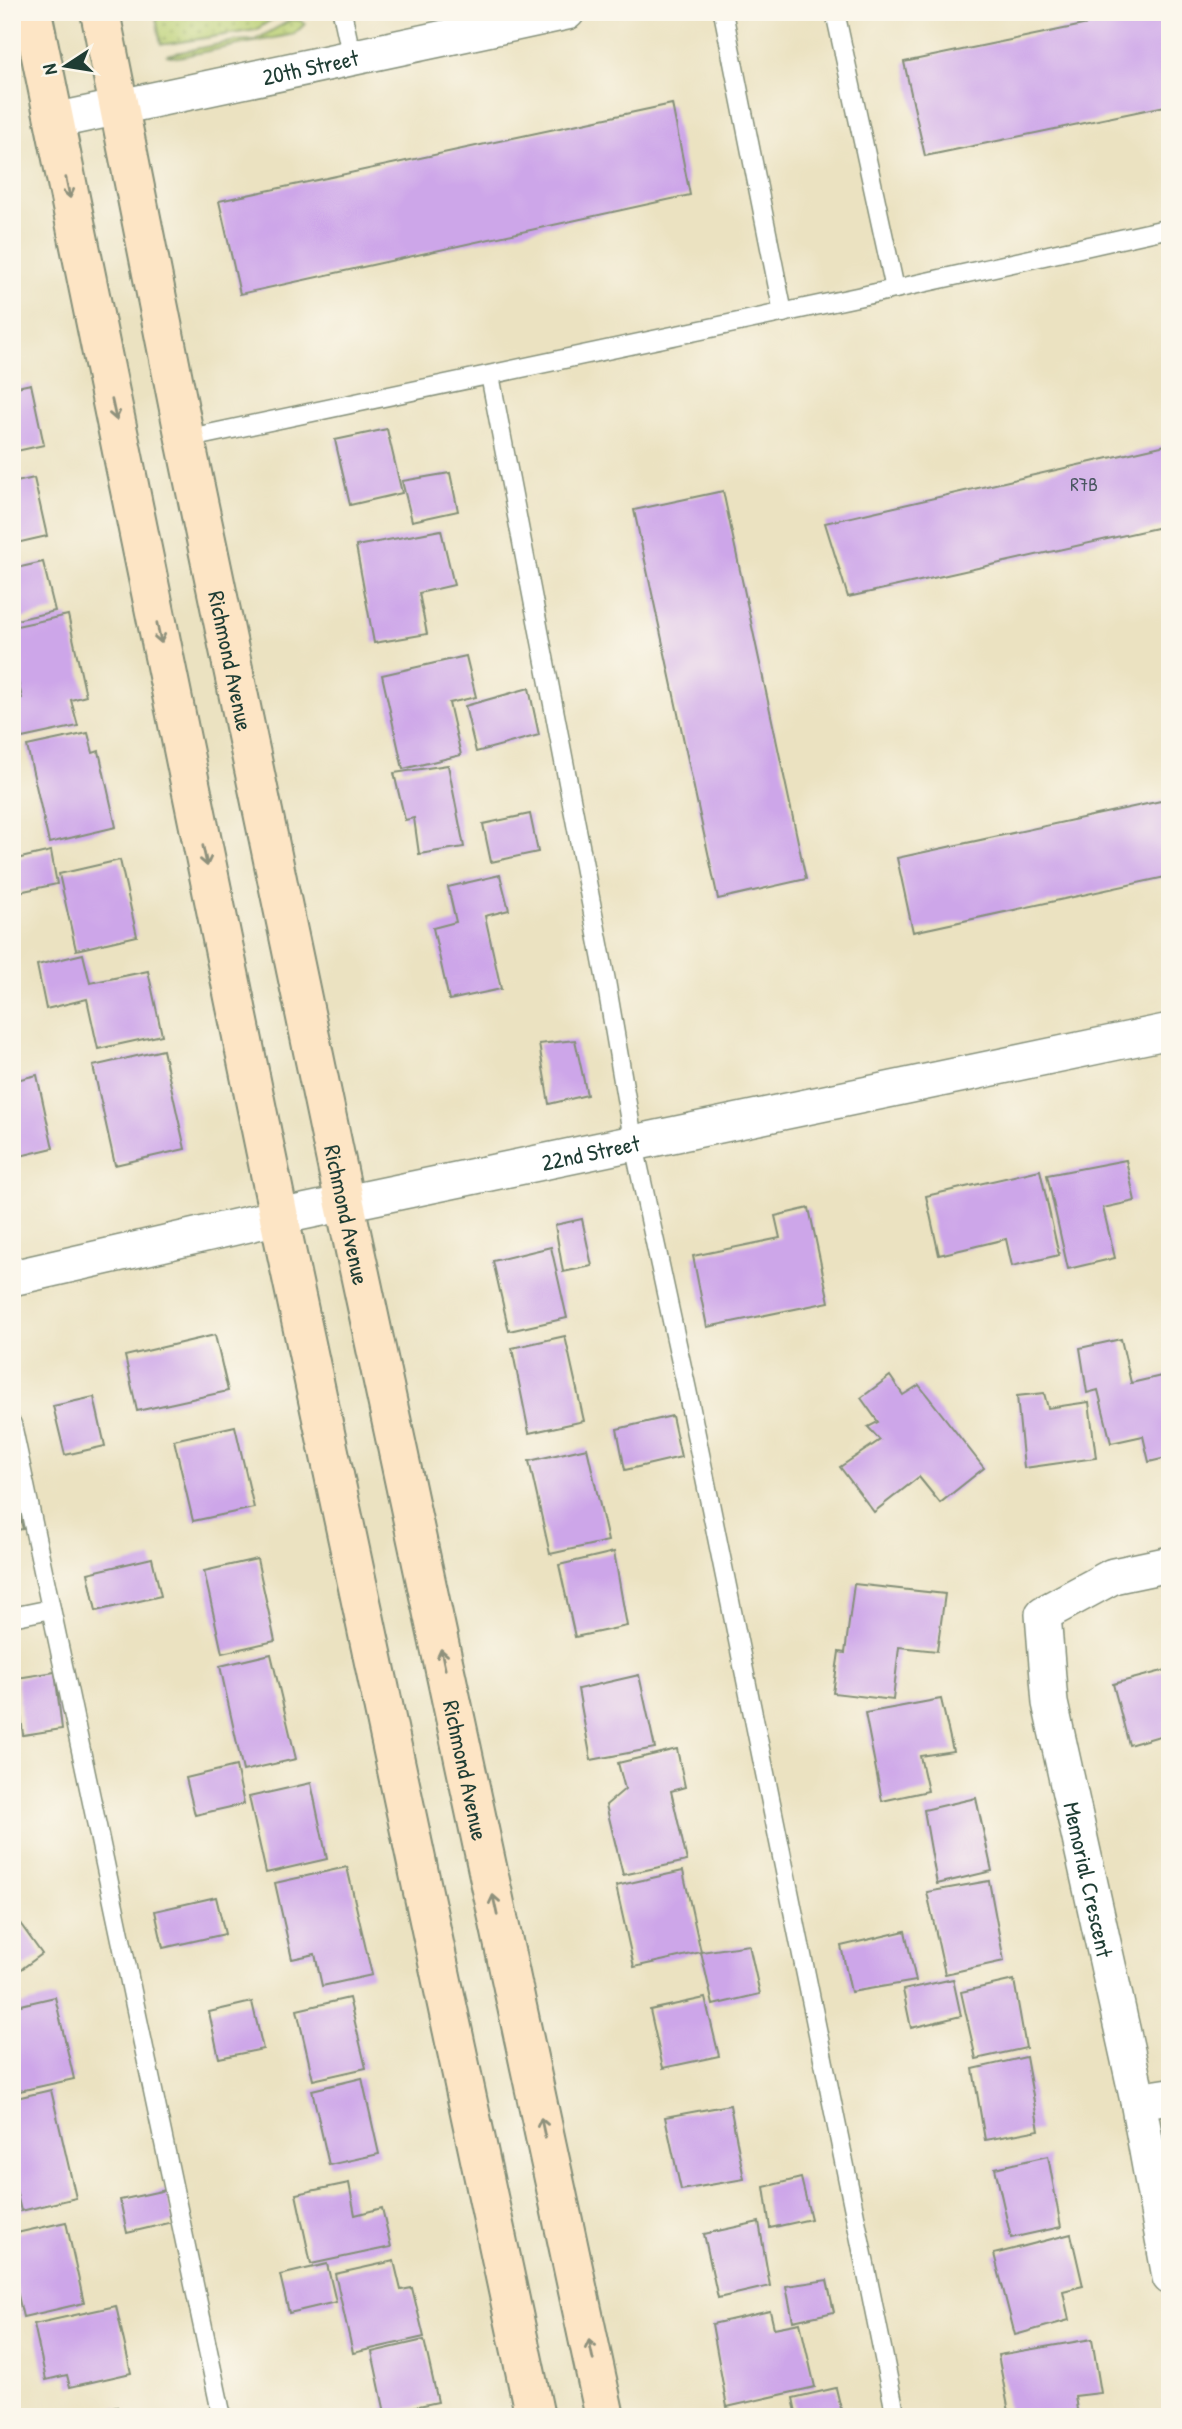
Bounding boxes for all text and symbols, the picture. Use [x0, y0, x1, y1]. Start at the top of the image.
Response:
north arrow [32, 32, 102, 102]
street label: 20th Street [259, 41, 362, 92]
text: N [36, 62, 63, 77]
one-way arrow [61, 176, 75, 199]
one-way arrow [107, 398, 121, 421]
house number: R7B [1070, 471, 1098, 497]
street label: Richmond Avenue [202, 588, 261, 734]
one-way arrow [153, 621, 167, 644]
one-way arrow [199, 844, 213, 867]
street label: 22nd Street [538, 1126, 643, 1177]
street label: Richmond Avenue [318, 1142, 377, 1288]
one-way arrow [435, 1648, 449, 1671]
street label: Richmond Avenue [436, 1697, 496, 1843]
street label: Memorial Crescent [1057, 1799, 1121, 1961]
one-way arrow [488, 1894, 502, 1917]
one-way arrow [536, 2117, 550, 2140]
one-way arrow [583, 2339, 597, 2362]

